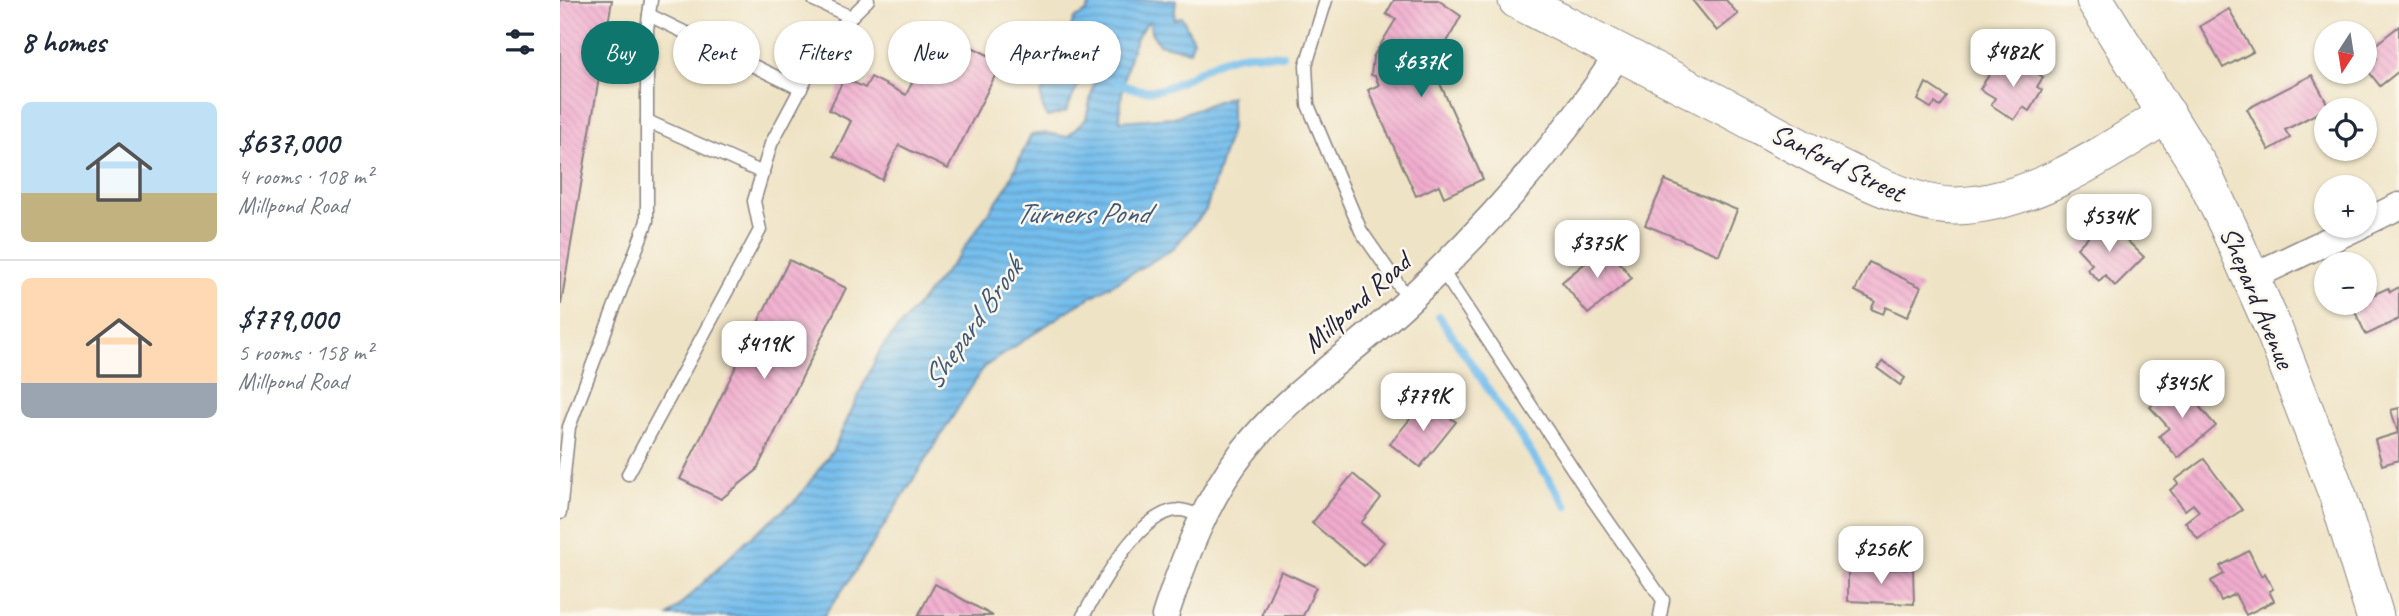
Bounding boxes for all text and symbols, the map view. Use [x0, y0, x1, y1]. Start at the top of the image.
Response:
chip: Buy [581, 21, 659, 84]
chip: Rent [673, 21, 760, 84]
chip: Filters [774, 21, 874, 84]
chip: New [888, 21, 971, 84]
chip: Apartment [985, 21, 1121, 84]
north arrow [2314, 21, 2376, 84]
map controls [2314, 21, 2377, 315]
text: 8 homes [21, 23, 106, 61]
icon: filters [501, 23, 539, 61]
pin: $482K [1964, 29, 2062, 89]
text: $482K [1986, 37, 2040, 66]
pin: $637K [1372, 40, 1470, 99]
text: $637K [1394, 47, 1448, 76]
button: locate [2314, 98, 2377, 161]
street label: Sanford Street [1765, 115, 1913, 211]
text: $637,000 [238, 124, 339, 162]
icon: home [77, 130, 161, 214]
text: 4 rooms · 108 m² [238, 162, 373, 191]
button: + [2314, 175, 2377, 238]
text: Millpond Road [238, 191, 348, 220]
water label: Turners Pond [1015, 194, 1158, 232]
pin: $534K [2060, 194, 2158, 254]
text: $534K [2083, 202, 2135, 231]
pin: $375K [1548, 220, 1646, 280]
street label: Shepard Avenue [2212, 221, 2304, 375]
text: $375K [1571, 228, 1623, 257]
street label: Millpond Road [1295, 242, 1421, 360]
water label: Shepard Brook [913, 246, 1034, 397]
button: − [2314, 252, 2377, 315]
text: $779,000 [238, 300, 338, 338]
icon: home [77, 306, 161, 390]
pin: $419K [715, 322, 813, 381]
text: $419K [738, 329, 790, 358]
text: 5 rooms · 158 m² [238, 338, 373, 367]
pin: $345K [2133, 360, 2231, 420]
text: Millpond Road [238, 367, 348, 396]
text: $345K [2156, 368, 2208, 397]
pin: $779K [1374, 374, 1472, 433]
text: $779K [1397, 381, 1449, 410]
pin: $256K [1832, 526, 1930, 586]
text: $256K [1854, 534, 1908, 563]

